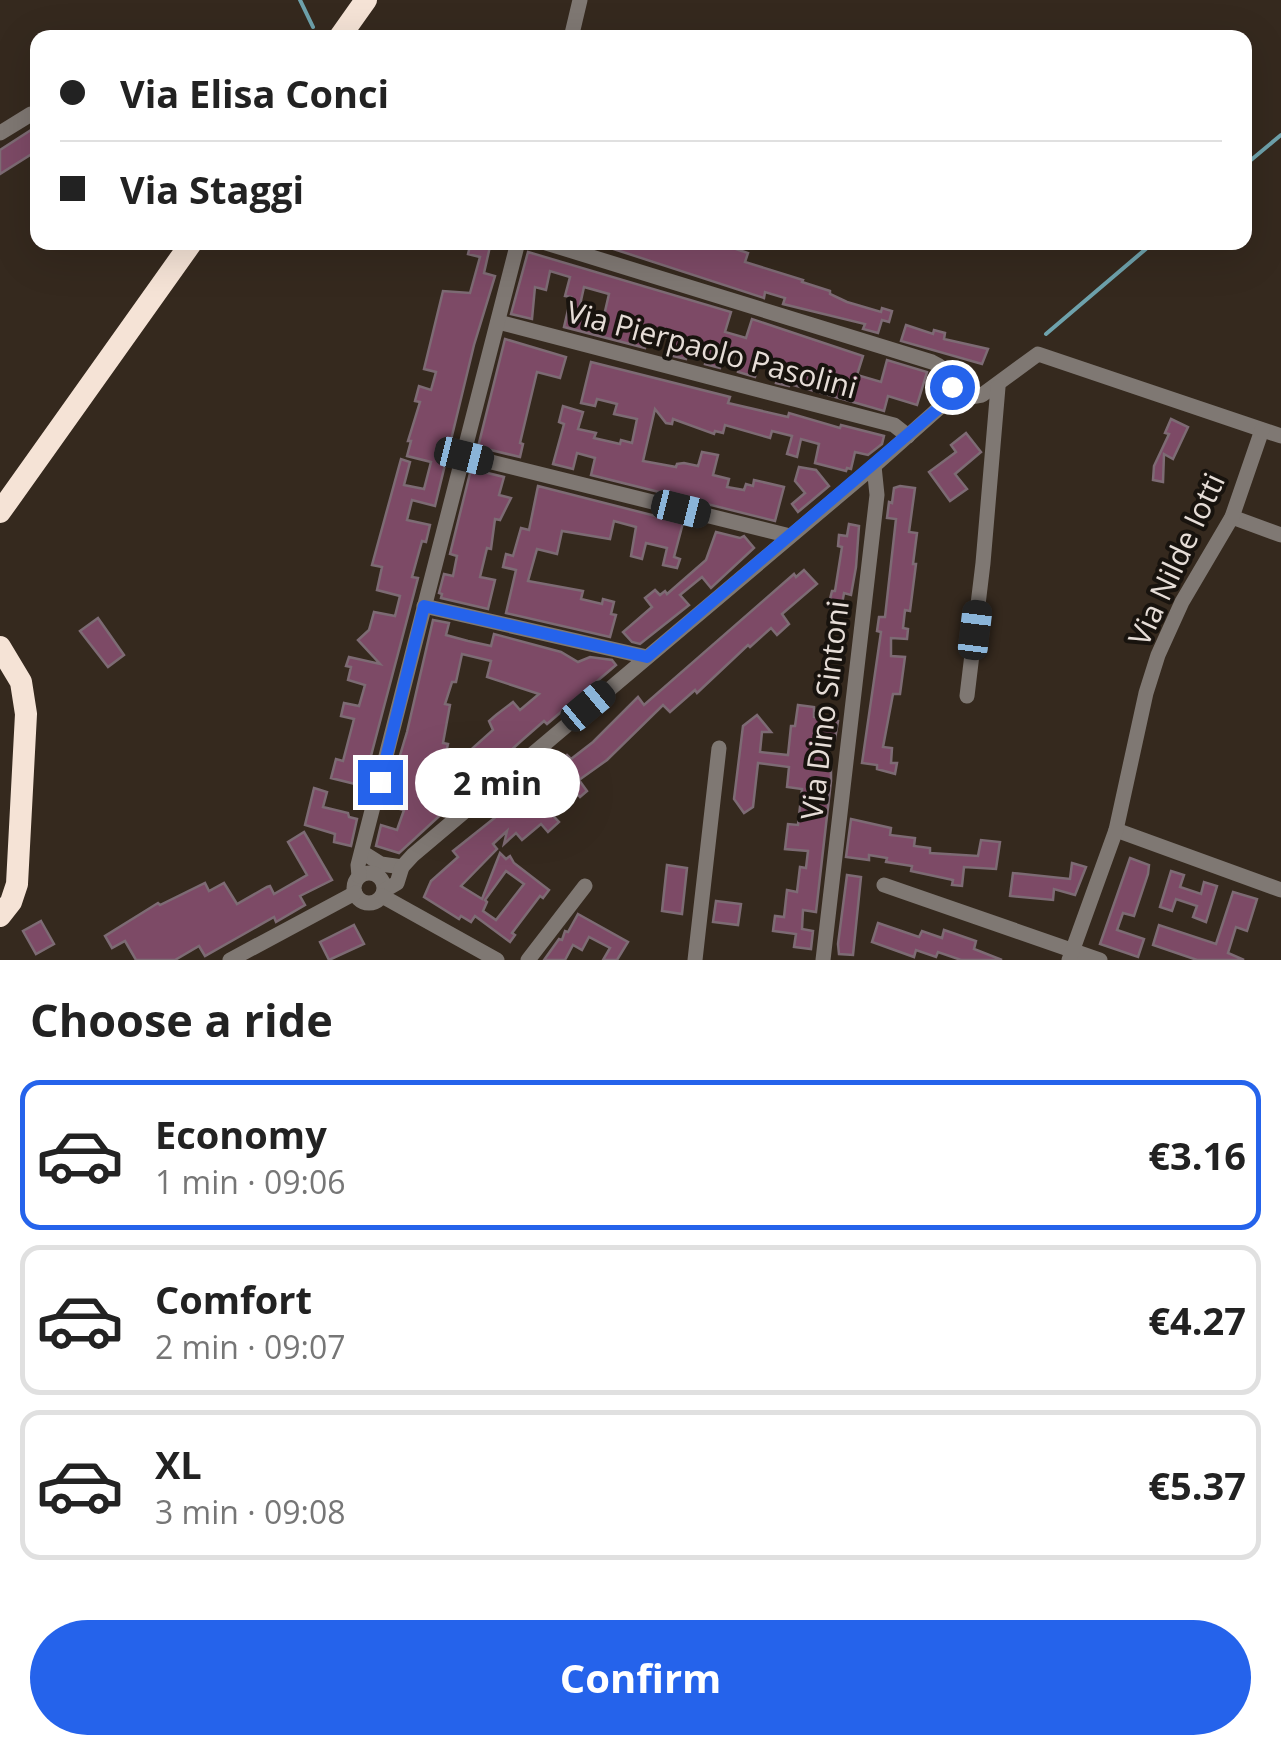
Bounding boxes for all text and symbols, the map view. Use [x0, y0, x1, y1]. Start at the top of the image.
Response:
text: Via Elisa Conci [120, 67, 389, 119]
text: Via Staggi [120, 163, 304, 215]
street label: Via Pierpaolo Pasolini [562, 290, 862, 408]
route start [930, 365, 975, 410]
car [431, 434, 497, 478]
street label: Via Nilde Iotti [1118, 466, 1234, 652]
car [648, 487, 714, 531]
street label: Via Dino Sintoni [790, 598, 858, 822]
car [956, 598, 994, 662]
car [555, 675, 621, 737]
callout: 2 min [415, 747, 580, 817]
route end [358, 760, 403, 805]
text: 2 min [453, 761, 542, 804]
text: Choose a ride [30, 989, 333, 1050]
text: Economy [155, 1108, 327, 1160]
icon: car [35, 1110, 125, 1200]
text: €3.16 [1148, 1129, 1246, 1181]
text: 1 min · 09:06 [155, 1160, 346, 1203]
text: Comfort [155, 1273, 312, 1325]
icon: car [35, 1275, 125, 1365]
text: €4.27 [1148, 1294, 1246, 1346]
text: 2 min · 09:07 [155, 1325, 346, 1368]
text: XL [155, 1438, 202, 1490]
icon: car [35, 1440, 125, 1530]
text: €5.37 [1148, 1459, 1246, 1511]
text: 3 min · 09:08 [155, 1490, 346, 1533]
button: Confirm [30, 1620, 1251, 1735]

